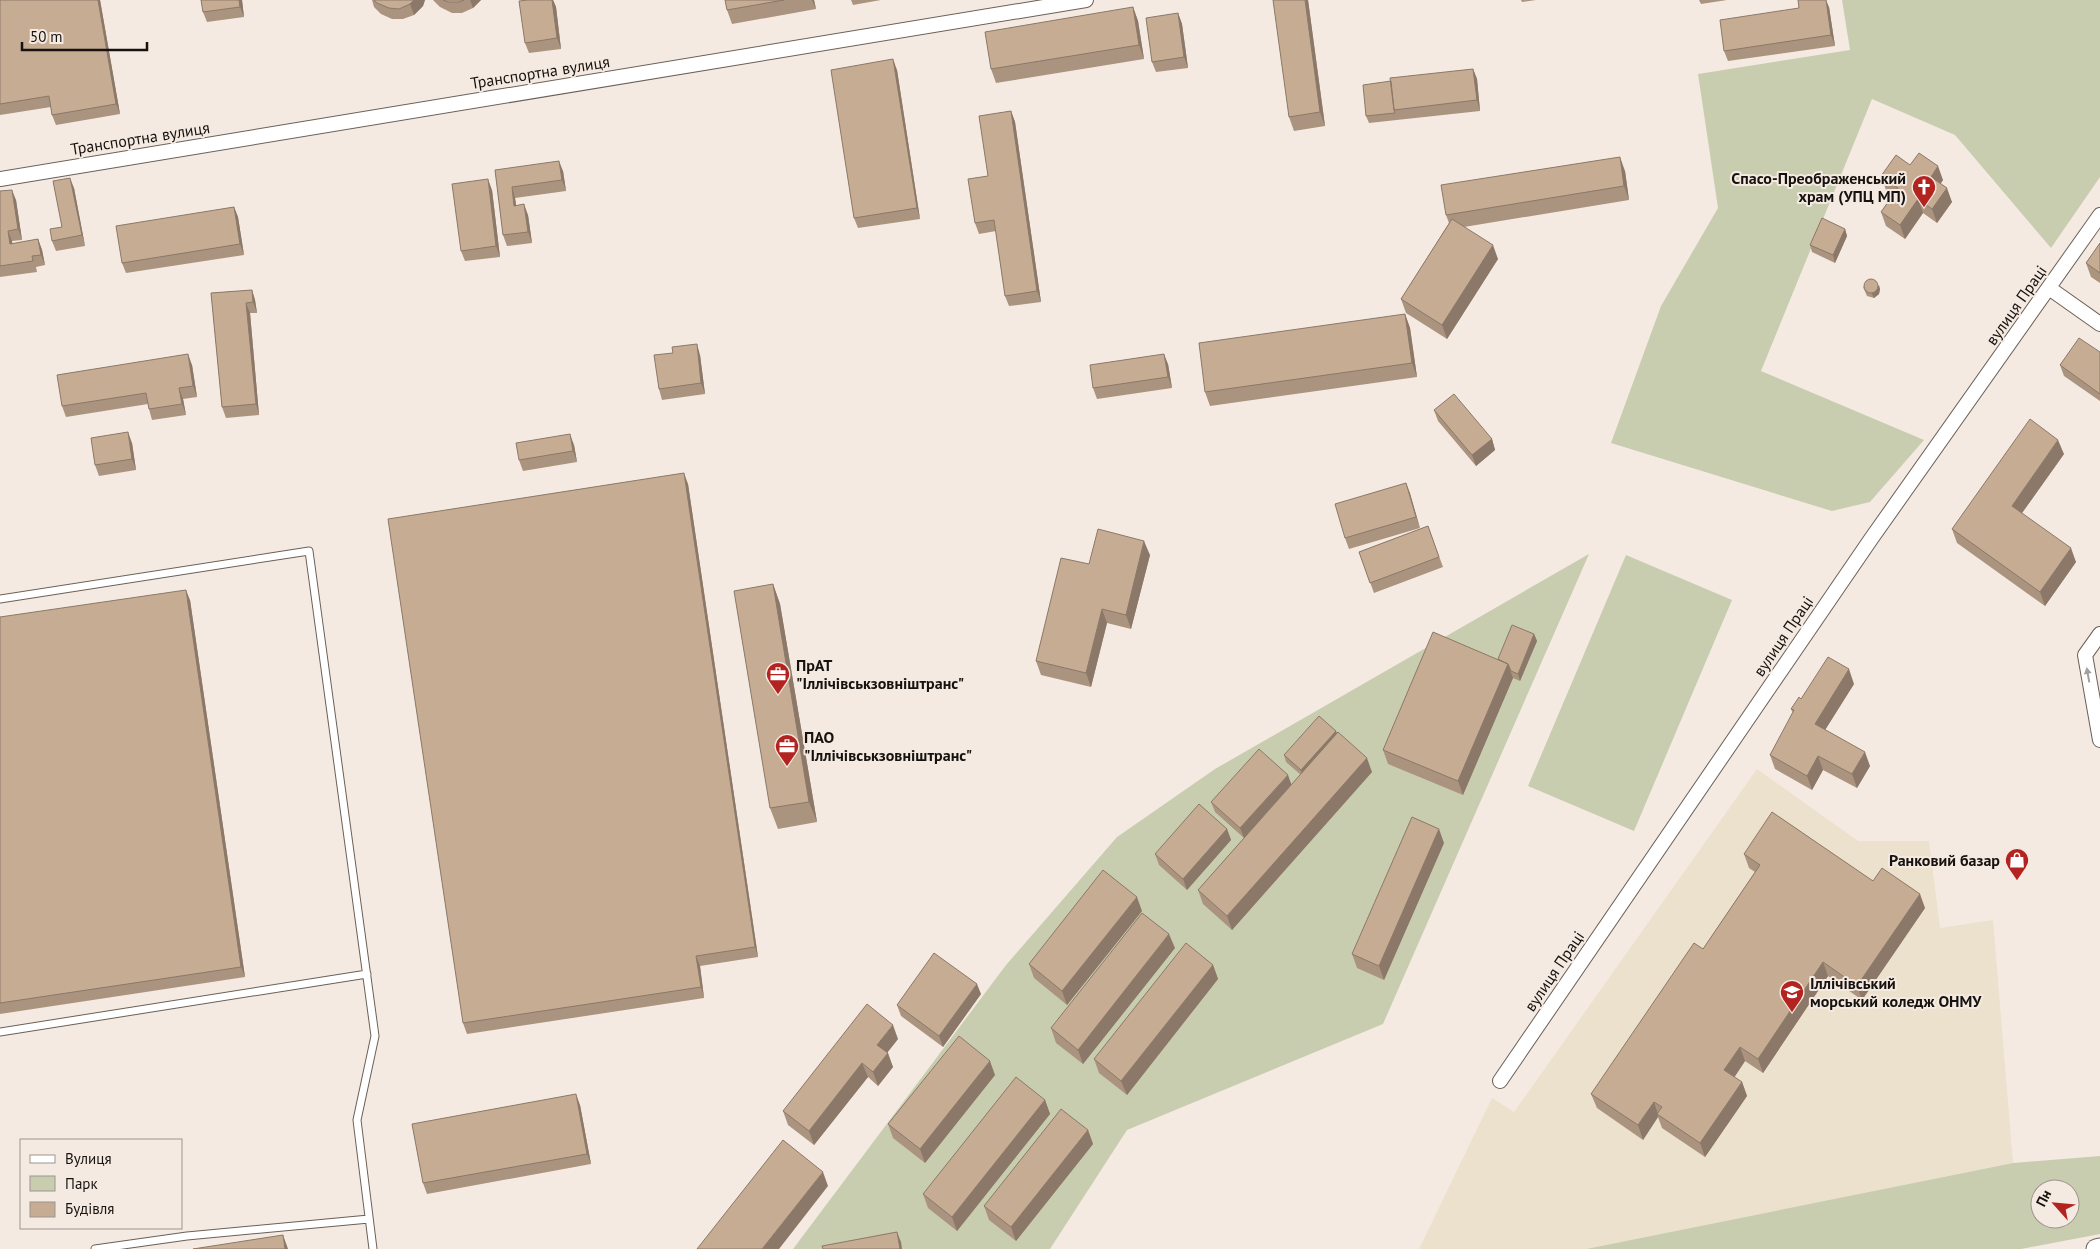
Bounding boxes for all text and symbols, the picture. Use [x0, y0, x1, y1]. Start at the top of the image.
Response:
scale bar [22, 20, 148, 52]
text: 50 m [30, 27, 63, 46]
street label: Транспортна вулиця [469, 51, 611, 93]
street label: Транспортна вулиця [69, 117, 211, 159]
place label: Спасо-Преображенський храм (УПЦ МП) [1731, 168, 1906, 206]
church icon: Спасо-Преображенський храм (УПЦ МП) [1911, 174, 1937, 208]
street label: вулиця Праці [1981, 261, 2051, 349]
street label: вулиця Праці [1749, 592, 1817, 680]
place label: ПрАТ "Іллічівськзовніштранс" [796, 655, 964, 693]
office icon: ПрАТ "Іллічівськзовніштранс" [765, 661, 791, 695]
one-way arrow [2084, 667, 2092, 683]
place label: ПАО "Іллічівськзовніштранс" [804, 727, 972, 765]
office icon: ПАО "Іллічівськзовніштранс" [774, 733, 800, 767]
shop icon: Ранковий базар [2004, 847, 2030, 881]
place label: Ранковий базар [1889, 850, 2000, 870]
street label: вулиця Праці [1520, 927, 1588, 1015]
place label: Іллічівський морський коледж ОНМУ [1810, 973, 1982, 1011]
school or university icon: Іллічівський морський коледж ОНМУ [1779, 979, 1805, 1013]
legend [20, 1139, 182, 1229]
text: Вулиця [65, 1149, 112, 1168]
text: Парк [65, 1174, 98, 1193]
north arrow [2030, 1179, 2080, 1229]
text: Пн [2032, 1187, 2055, 1210]
text: Будівля [65, 1199, 114, 1218]

